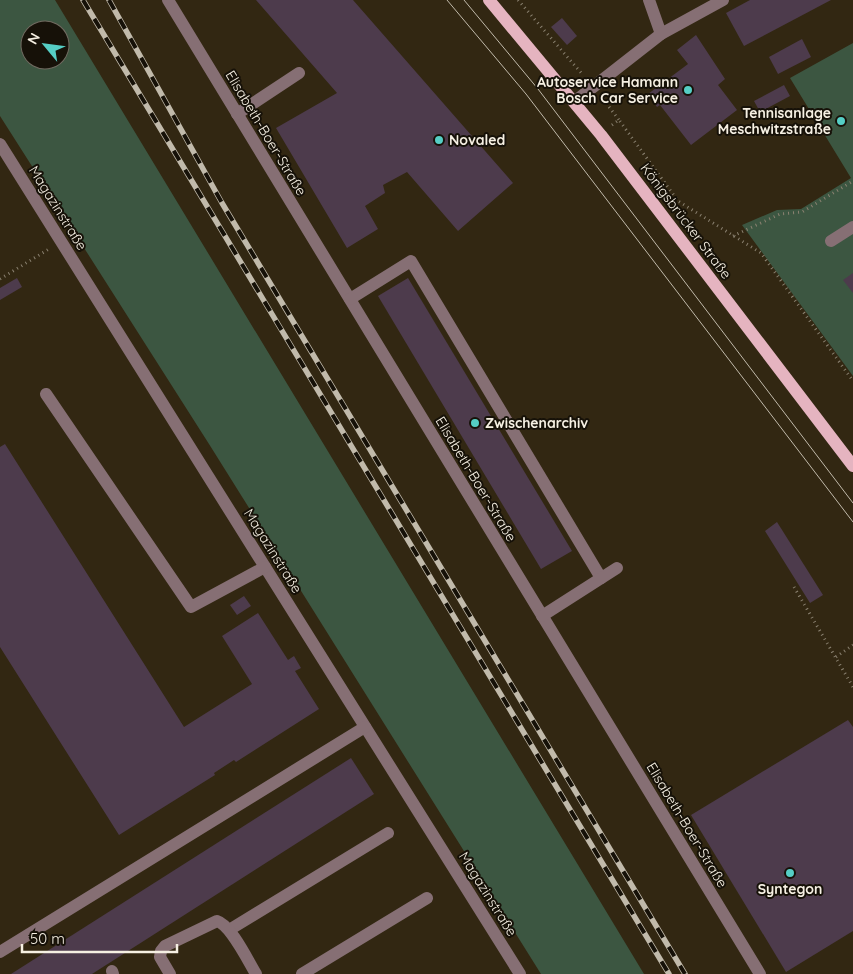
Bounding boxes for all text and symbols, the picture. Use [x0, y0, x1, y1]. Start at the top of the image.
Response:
north arrow [20, 20, 70, 70]
text: N [23, 30, 44, 48]
street label: Elisabeth-Boer-Straße [221, 67, 311, 199]
place label: Autoservice Hamann Bosch Car Service [537, 73, 678, 107]
marker: Autoservice Hamann Bosch Car Service [682, 84, 694, 96]
place label: Tennisanlage Meschwitzstraße [718, 104, 831, 138]
marker: Tennisanlage Meschwitzstraße [835, 115, 847, 127]
place label: Novaled [449, 131, 505, 149]
marker: Novaled [433, 134, 445, 146]
street label: Königsbrücker Straße [637, 160, 735, 282]
street label: Magazinstraße [25, 162, 91, 254]
street label: Elisabeth-Boer-Straße [431, 413, 521, 545]
place label: Zwischenarchiv [485, 414, 588, 432]
marker: Zwischenarchiv [469, 417, 481, 429]
street label: Magazinstraße [240, 505, 306, 597]
street label: Elisabeth-Boer-Straße [642, 759, 732, 891]
street label: Magazinstraße [455, 848, 521, 940]
marker: Syntegon [784, 867, 796, 879]
place label: Syntegon [758, 880, 822, 898]
scale bar [22, 922, 178, 954]
text: 50 m [30, 929, 65, 948]

